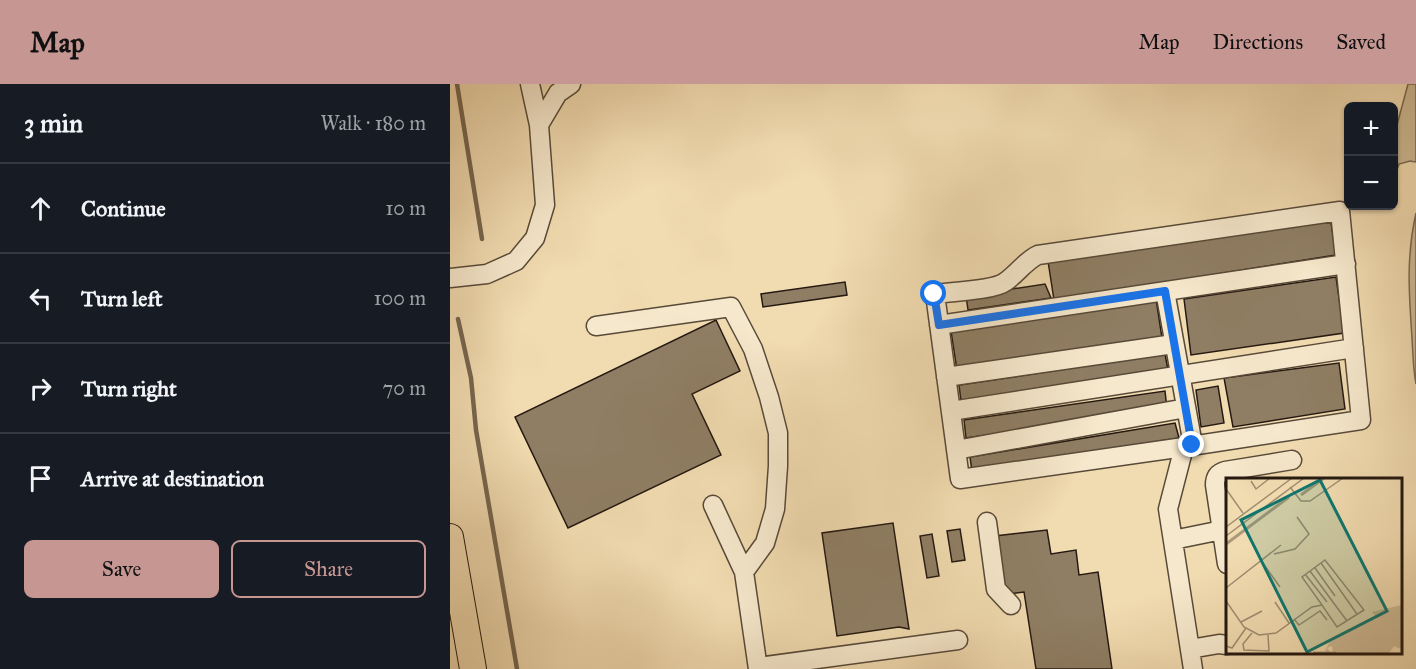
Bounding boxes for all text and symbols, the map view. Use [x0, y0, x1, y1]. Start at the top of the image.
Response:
text: Map [30, 25, 85, 60]
text: Map [1139, 29, 1180, 55]
text: Directions [1213, 29, 1303, 55]
text: Saved [1336, 29, 1386, 55]
map controls [1344, 102, 1398, 210]
button: + [1344, 102, 1398, 156]
text: 3 min [24, 107, 83, 139]
text: Walk · 180 m [321, 111, 426, 135]
button: − [1344, 156, 1398, 210]
icon: ahead [24, 192, 57, 225]
text: Continue [81, 195, 166, 222]
text: 10 m [385, 196, 426, 220]
route start [920, 280, 946, 306]
icon: left [24, 282, 57, 315]
text: Turn left [81, 285, 163, 312]
text: 100 m [374, 286, 426, 310]
icon: right [24, 372, 57, 405]
text: Turn right [81, 375, 177, 402]
text: 70 m [383, 376, 426, 400]
route end [1178, 431, 1204, 457]
icon: arrive [24, 462, 57, 495]
text: Arrive at destination [81, 465, 264, 492]
inset map [1226, 478, 1401, 654]
button: Save [24, 540, 219, 598]
button: Share [231, 540, 426, 598]

